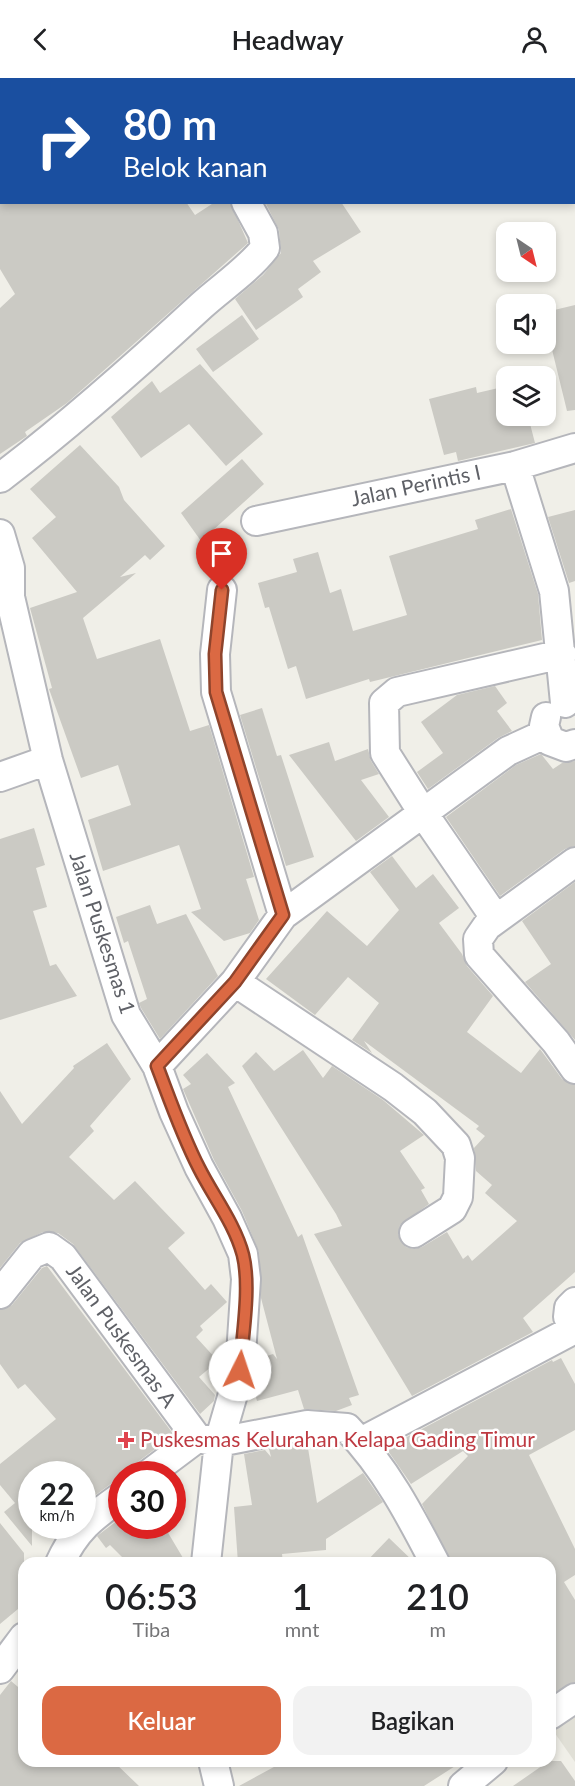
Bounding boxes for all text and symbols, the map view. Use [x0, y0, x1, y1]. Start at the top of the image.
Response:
icon: back [24, 23, 57, 56]
text: Headway [231, 23, 344, 56]
icon: person [518, 23, 551, 56]
text: 80 m [123, 99, 217, 149]
icon: right [24, 102, 102, 180]
text: Belok kanan [123, 150, 268, 183]
north arrow [496, 222, 556, 282]
map controls [496, 222, 556, 426]
button: sound [496, 294, 556, 354]
button: layers [496, 366, 556, 426]
street label: Jalan Perintis I [349, 459, 483, 510]
pin [196, 528, 247, 590]
icon: arrive [205, 537, 238, 570]
street label: Jalan Puskesmas 1 [65, 848, 141, 1017]
street label: Jalan Puskesmas A [62, 1259, 183, 1412]
position arrow [208, 1338, 272, 1402]
place label: Puskesmas Kelurahan Kelapa Gading Timur [140, 1426, 535, 1451]
marker: Puskesmas Kelurahan Kelapa Gading Timur [117, 1431, 135, 1449]
speed limit sign: 30 [108, 1461, 186, 1539]
text: 22 [40, 1475, 74, 1511]
text: km/h [39, 1506, 75, 1524]
text: 06:53 [105, 1574, 198, 1618]
text: 1 [292, 1574, 312, 1618]
text: 210 [406, 1574, 469, 1618]
text: Tiba [132, 1617, 170, 1641]
text: mnt [285, 1617, 319, 1641]
text: m [429, 1617, 446, 1641]
button: Keluar [42, 1686, 281, 1755]
button: Bagikan [293, 1686, 532, 1755]

